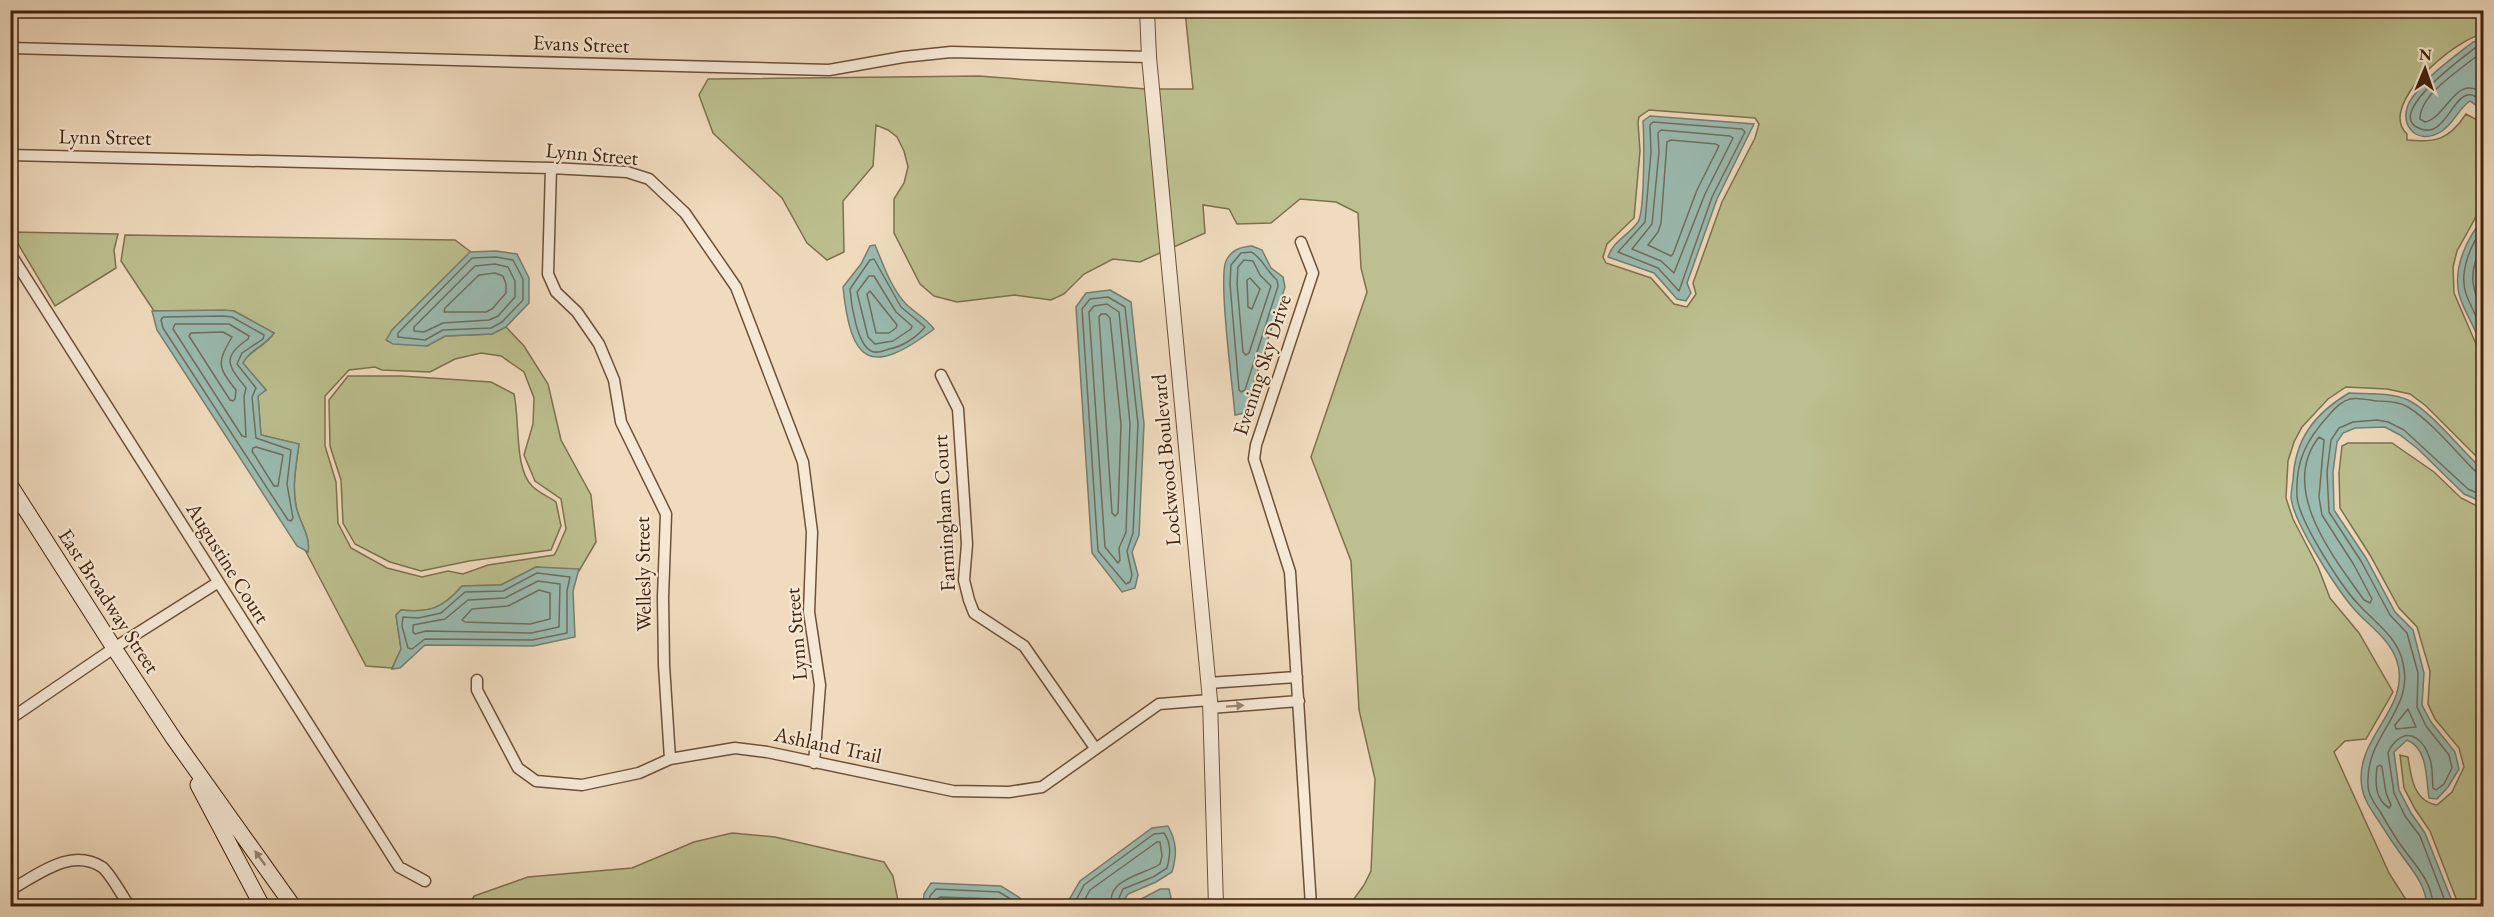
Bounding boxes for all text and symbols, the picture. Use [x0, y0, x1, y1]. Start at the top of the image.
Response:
street label: Evans Street [532, 28, 630, 59]
north arrow [2395, 39, 2455, 99]
text: N [2419, 44, 2432, 65]
street label: Lynn Street [58, 122, 152, 151]
street label: Lynn Street [545, 136, 640, 171]
street label: Evening Sky Drive [1226, 291, 1297, 439]
street label: Lockwood Boulevard [1145, 373, 1186, 547]
street label: Farmingham Court [926, 434, 961, 592]
street label: Augustine Court [180, 496, 277, 629]
street label: Wellesly Street [628, 516, 657, 632]
street label: East Broadway Street [53, 523, 167, 679]
street label: Lynn Street [778, 586, 813, 682]
one-way arrow [1225, 701, 1244, 711]
street label: Ashland Trail [771, 720, 884, 769]
one-way arrow [255, 851, 267, 866]

